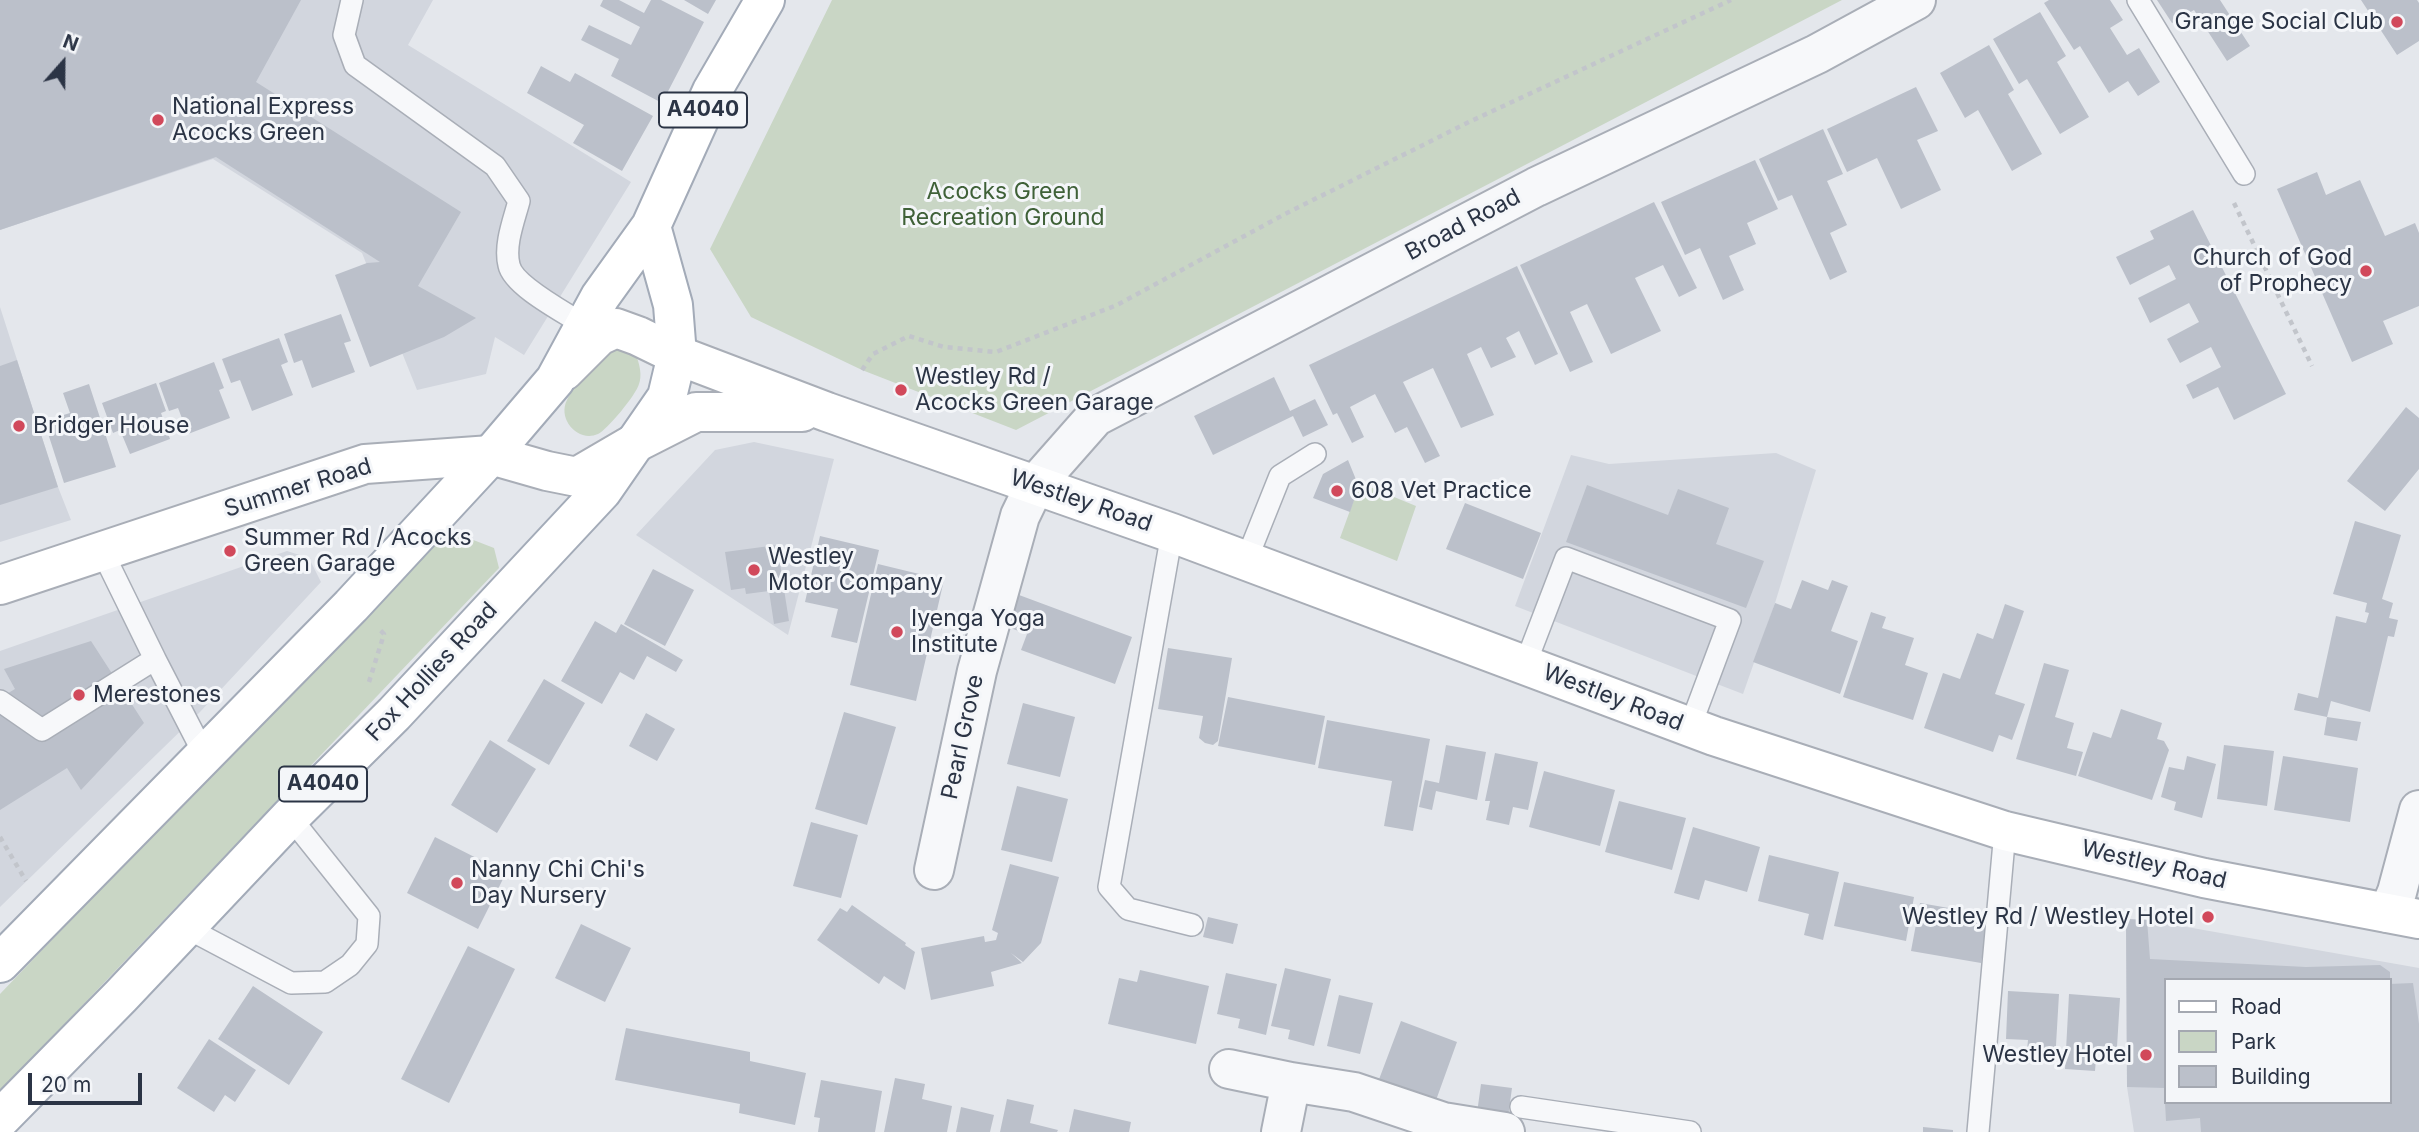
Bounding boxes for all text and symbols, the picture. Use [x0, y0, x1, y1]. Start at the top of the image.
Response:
place label: Grange Social Club [2174, 8, 2383, 36]
marker: Grange Social Club [2389, 14, 2405, 30]
north arrow [28, 28, 98, 98]
text: N [60, 30, 82, 56]
road number: A4040 [659, 92, 747, 128]
place label: National Express Acocks Green [172, 93, 354, 147]
marker: National Express Acocks Green [150, 112, 166, 128]
park label: Acocks Green Recreation Ground [901, 178, 1105, 232]
street label: Broad Road [1401, 183, 1525, 267]
place label: Church of God of Prophecy [2193, 244, 2352, 298]
marker: Church of God of Prophecy [2358, 263, 2374, 279]
place label: Westley Rd / Acocks Green Garage [915, 363, 1154, 417]
marker: Westley Rd / Acocks Green Garage [893, 382, 909, 398]
place label: Bridger House [33, 412, 189, 440]
marker: Bridger House [11, 418, 27, 434]
street label: Summer Road [221, 452, 375, 524]
street label: Westley Road [1007, 464, 1155, 538]
place label: 608 Vet Practice [1351, 477, 1532, 505]
marker: 608 Vet Practice [1329, 483, 1345, 499]
place label: Summer Rd / Acocks Green Garage [244, 524, 472, 578]
marker: Summer Rd / Acocks Green Garage [222, 543, 238, 559]
place label: Westley Motor Company [768, 543, 943, 597]
marker: Westley Motor Company [746, 562, 762, 578]
street label: Fox Hollies Road [361, 597, 503, 747]
place label: Iyenga Yoga Institute [911, 605, 1045, 659]
marker: Iyenga Yoga Institute [889, 624, 905, 640]
street label: Westley Road [1539, 659, 1687, 737]
street label: Pearl Grove [936, 672, 990, 802]
place label: Merestones [93, 681, 221, 709]
marker: Merestones [71, 687, 87, 703]
road number: A4040 [279, 766, 367, 802]
street label: Westley Road [2079, 835, 2229, 895]
place label: Nanny Chi Chi's Day Nursery [471, 856, 645, 910]
marker: Nanny Chi Chi's Day Nursery [449, 875, 465, 891]
place label: Westley Rd / Westley Hotel [1902, 903, 2194, 931]
marker: Westley Rd / Westley Hotel [2200, 909, 2216, 925]
legend [2164, 978, 2391, 1104]
text: Road [2231, 994, 2282, 1019]
text: Park [2231, 1029, 2276, 1054]
place label: Westley Hotel [1982, 1041, 2132, 1069]
marker: Westley Hotel [2138, 1047, 2154, 1063]
scale bar [32, 1058, 145, 1102]
text: Building [2231, 1064, 2311, 1089]
text: 20 m [41, 1072, 91, 1097]

